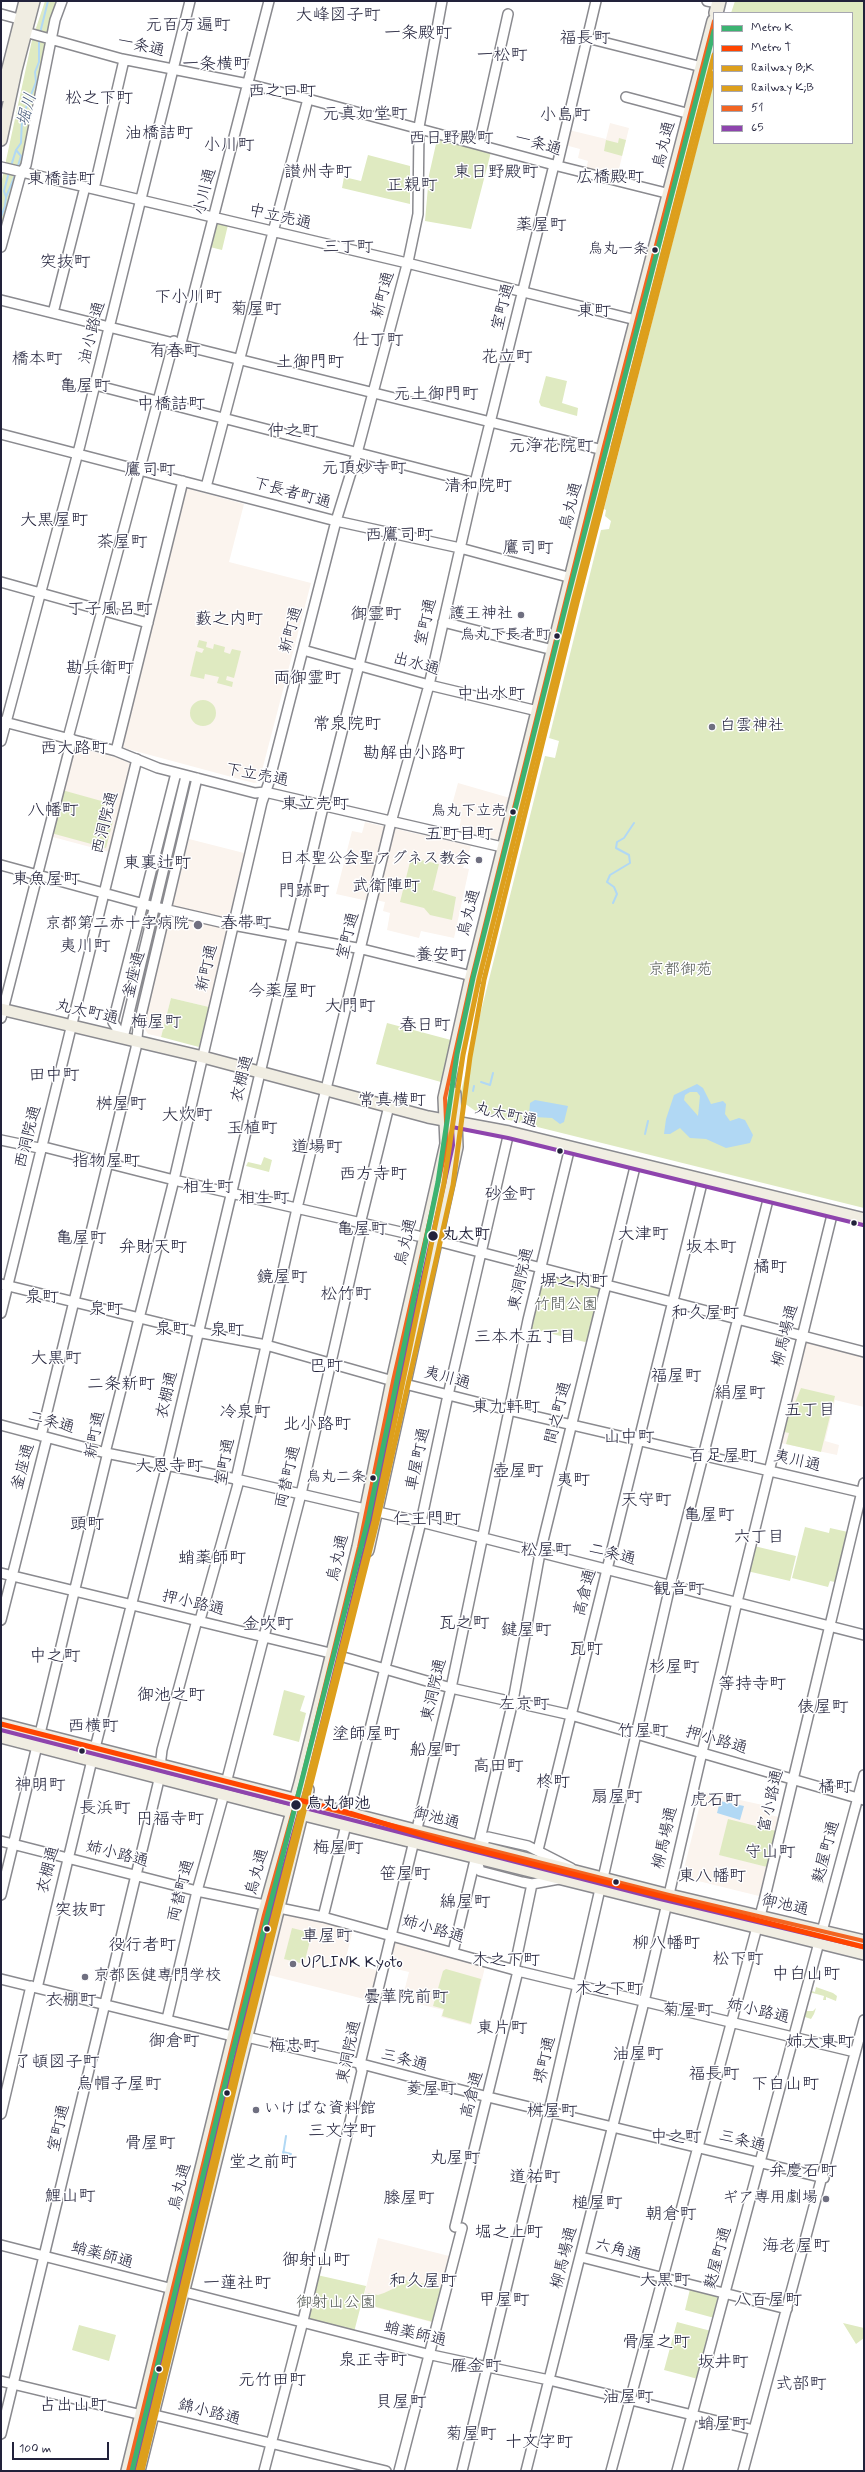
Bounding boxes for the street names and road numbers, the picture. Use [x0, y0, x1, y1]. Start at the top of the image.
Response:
street label: 一条通 [115, 32, 167, 62]
street label: 烏丸通 [650, 119, 680, 171]
street label: 一条通 [512, 129, 564, 161]
street label: 小川通 [191, 166, 221, 218]
street label: 中立売通 [247, 201, 313, 235]
street label: 新町通 [369, 269, 399, 321]
street label: 室町通 [489, 281, 519, 333]
street label: 油小路通 [76, 300, 110, 366]
street label: 下長者町通 [251, 474, 333, 514]
street label: 烏丸通 [557, 480, 587, 532]
street label: 室町通 [412, 596, 442, 648]
street label: 新町通 [277, 604, 307, 656]
street label: 出水通 [390, 650, 442, 680]
street label: 下立売通 [224, 760, 290, 792]
street label: 西洞院通 [89, 790, 123, 856]
street label: 烏丸通 [455, 887, 485, 939]
street label: 室町通 [334, 910, 364, 962]
street label: 新町通 [193, 942, 223, 994]
street label: 釜座通 [120, 949, 150, 1001]
street label: 丸太町通 [54, 996, 120, 1030]
street label: 衣棚通 [228, 1053, 258, 1105]
street label: 丸太町通 [473, 1099, 539, 1133]
street label: 西洞院通 [12, 1104, 46, 1170]
street label: 烏丸通 [392, 1216, 422, 1268]
street label: 東洞院通 [505, 1246, 539, 1312]
street label: 柳馬場通 [769, 1303, 803, 1369]
street label: 夷川通 [421, 1364, 473, 1394]
street label: 衣棚通 [153, 1369, 183, 1421]
street label: 間之町通 [542, 1380, 576, 1446]
street label: 二条通 [25, 1408, 77, 1438]
street label: 新町通 [82, 1410, 110, 1460]
street label: 車屋町通 [403, 1426, 435, 1492]
street label: 室町通 [212, 1437, 240, 1487]
street label: 釜座通 [9, 1441, 39, 1493]
street label: 両替町通 [272, 1444, 306, 1510]
street label: 夷川通 [771, 1447, 823, 1477]
street label: 烏丸通 [324, 1532, 354, 1584]
street label: 二条通 [586, 1540, 638, 1570]
street label: 高倉通 [571, 1567, 601, 1619]
street label: 押小路通 [160, 1587, 226, 1621]
street label: 東洞院通 [418, 1657, 452, 1723]
street label: 押小路通 [683, 1723, 749, 1759]
street label: 富小路通 [755, 1768, 789, 1834]
street label: 御池通 [410, 1804, 462, 1834]
street label: 柳馬場通 [649, 1805, 683, 1871]
street label: 麩屋町通 [809, 1819, 845, 1885]
street label: 姉小路通 [84, 1838, 150, 1872]
street label: 衣棚通 [34, 1844, 64, 1896]
street label: 烏丸通 [243, 1846, 273, 1898]
street label: 両替町通 [165, 1858, 199, 1924]
street label: 御池通 [759, 1891, 811, 1921]
street label: 姉小路通 [400, 1912, 466, 1948]
street label: 姉小路通 [725, 1995, 791, 2029]
street label: 東洞院通 [334, 2019, 366, 2085]
street label: 堺町通 [531, 2034, 561, 2086]
street label: 三条通 [378, 2046, 430, 2076]
street label: 高倉通 [458, 2069, 488, 2121]
street label: 室町通 [45, 2102, 75, 2154]
street label: 三条通 [716, 2127, 768, 2157]
street label: 烏丸通 [166, 2161, 196, 2213]
street label: 柳馬場通 [548, 2225, 582, 2291]
street label: 麩屋町通 [701, 2225, 737, 2291]
street label: 六角通 [592, 2236, 644, 2266]
street label: 蛸薬師通 [69, 2238, 135, 2274]
street label: 蛸薬師通 [382, 2318, 448, 2352]
street label: 錦小路通 [176, 2396, 242, 2430]

